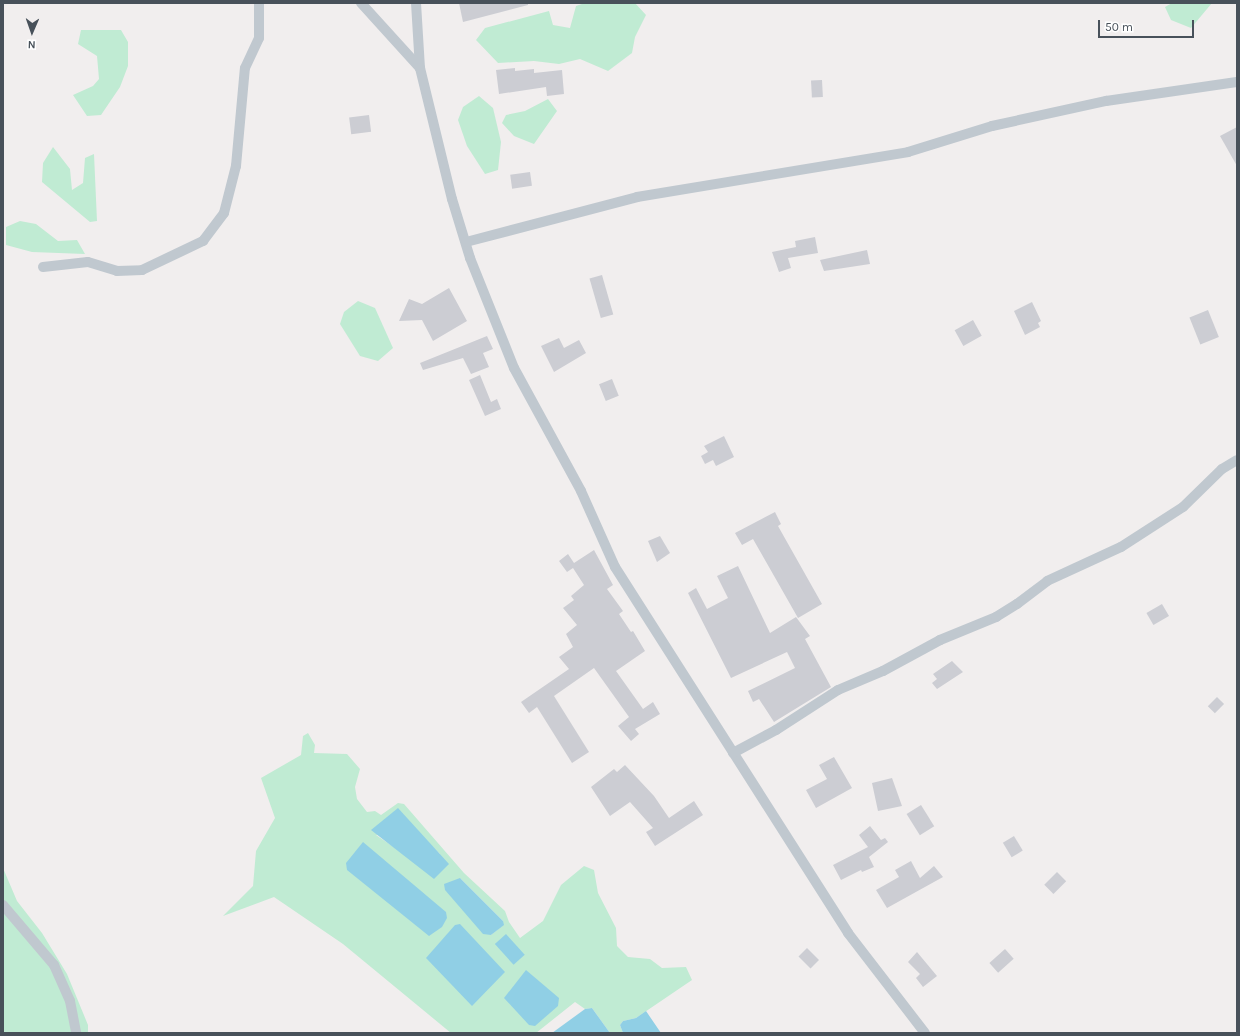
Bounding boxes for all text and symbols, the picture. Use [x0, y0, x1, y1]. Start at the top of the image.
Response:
north arrow [12, 12, 52, 52]
scale bar [1100, 12, 1196, 38]
text: 50 m [1105, 20, 1133, 34]
text: N [27, 38, 36, 51]

